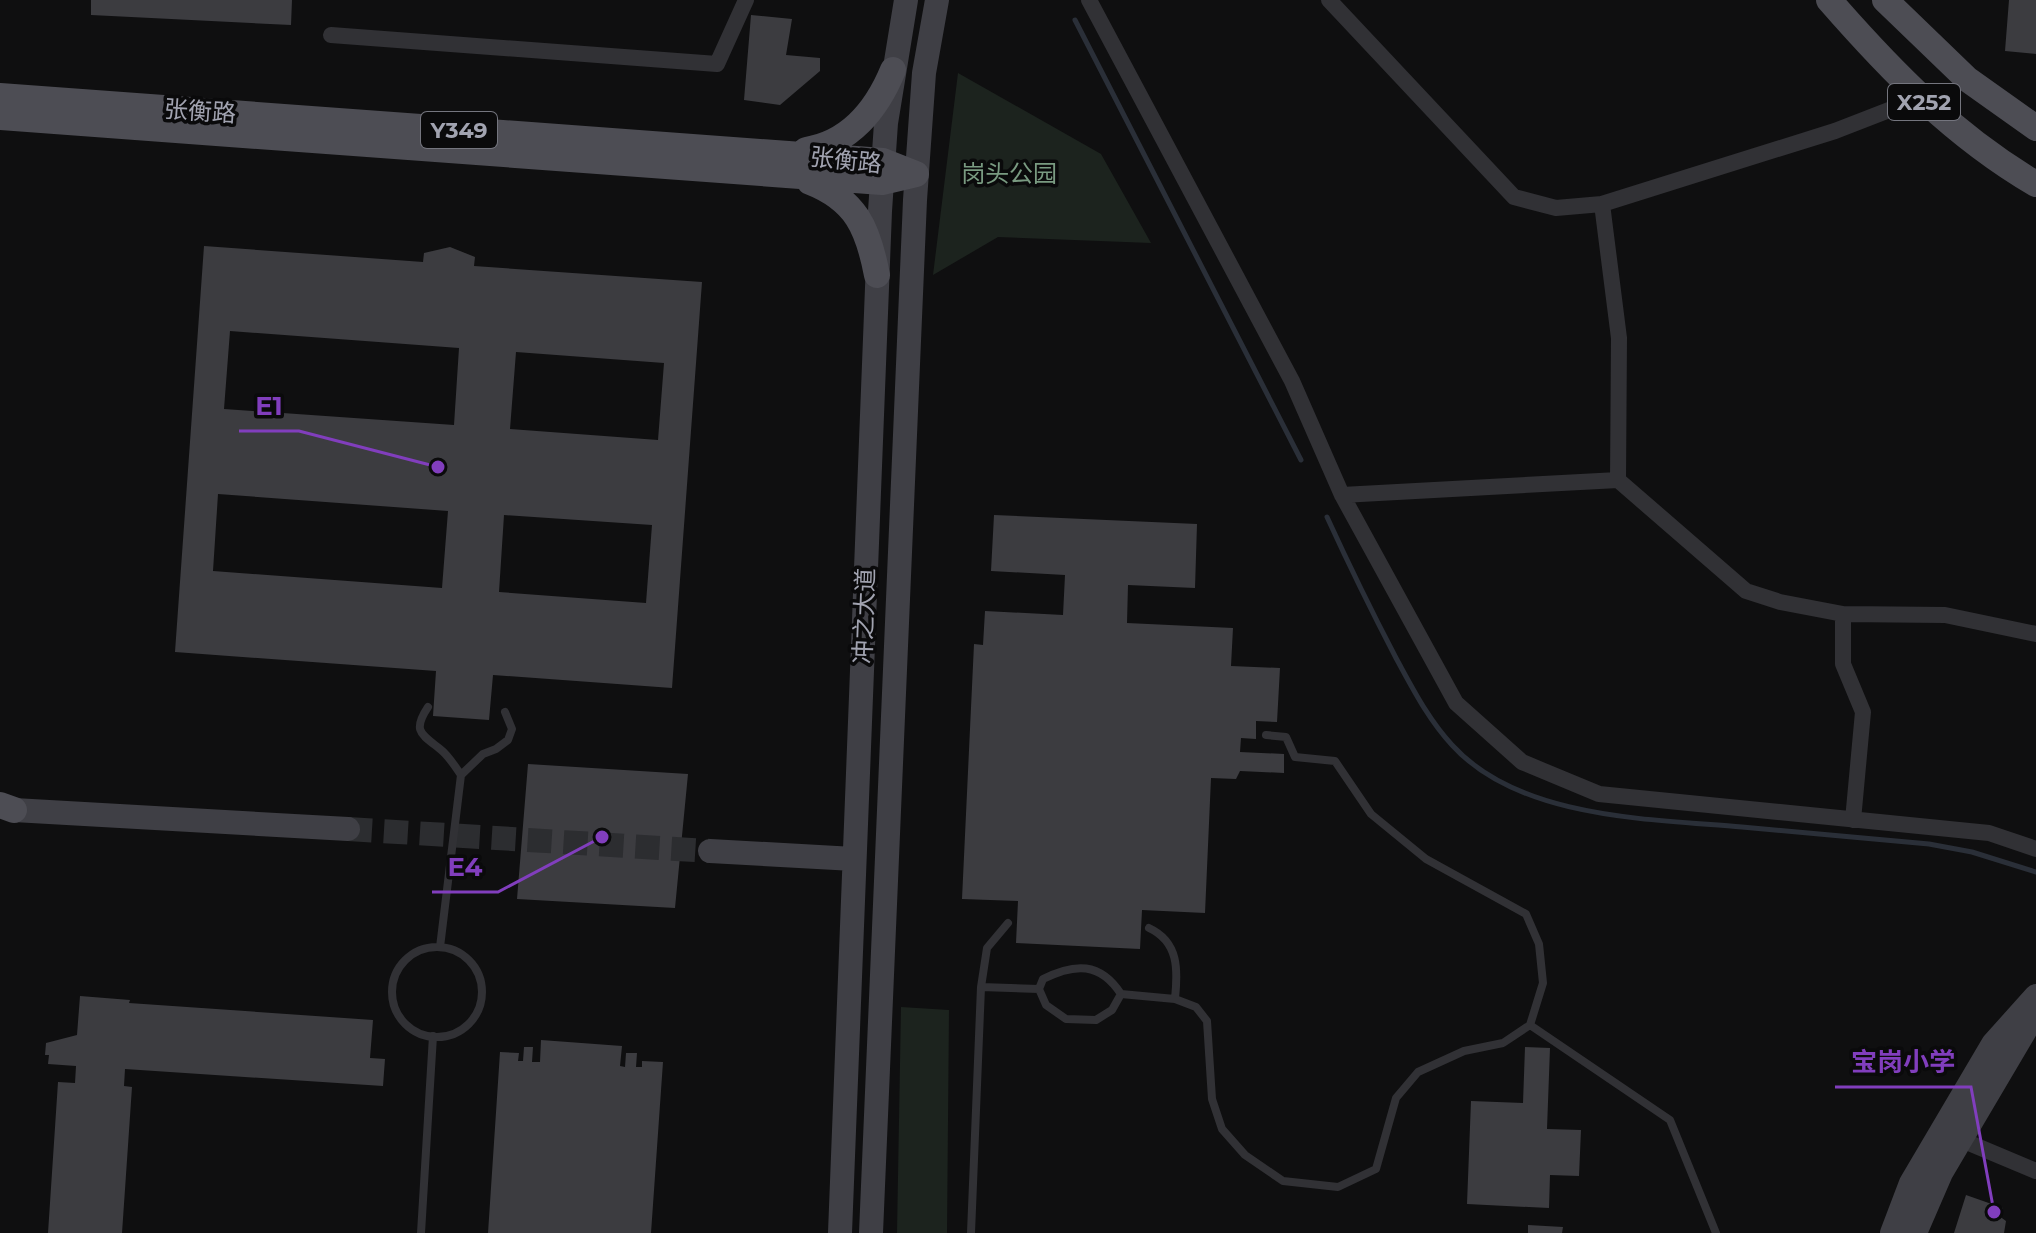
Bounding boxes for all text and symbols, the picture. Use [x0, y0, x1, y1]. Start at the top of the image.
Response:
road number: X252 [1888, 84, 1960, 120]
street label: 张衡路 [163, 94, 237, 128]
road number: Y349 [421, 112, 497, 148]
street label: 张衡路 [809, 142, 883, 178]
park label: 岗头公园 [961, 159, 1057, 188]
callout: E1 [239, 381, 299, 431]
text: E1 [255, 390, 283, 422]
street label: 冲之大道 [848, 568, 880, 664]
callout: E4 [432, 842, 498, 892]
text: E4 [448, 851, 483, 883]
callout: 宝岗小学 [1835, 1037, 1971, 1087]
text: 宝岗小学 [1851, 1046, 1955, 1078]

